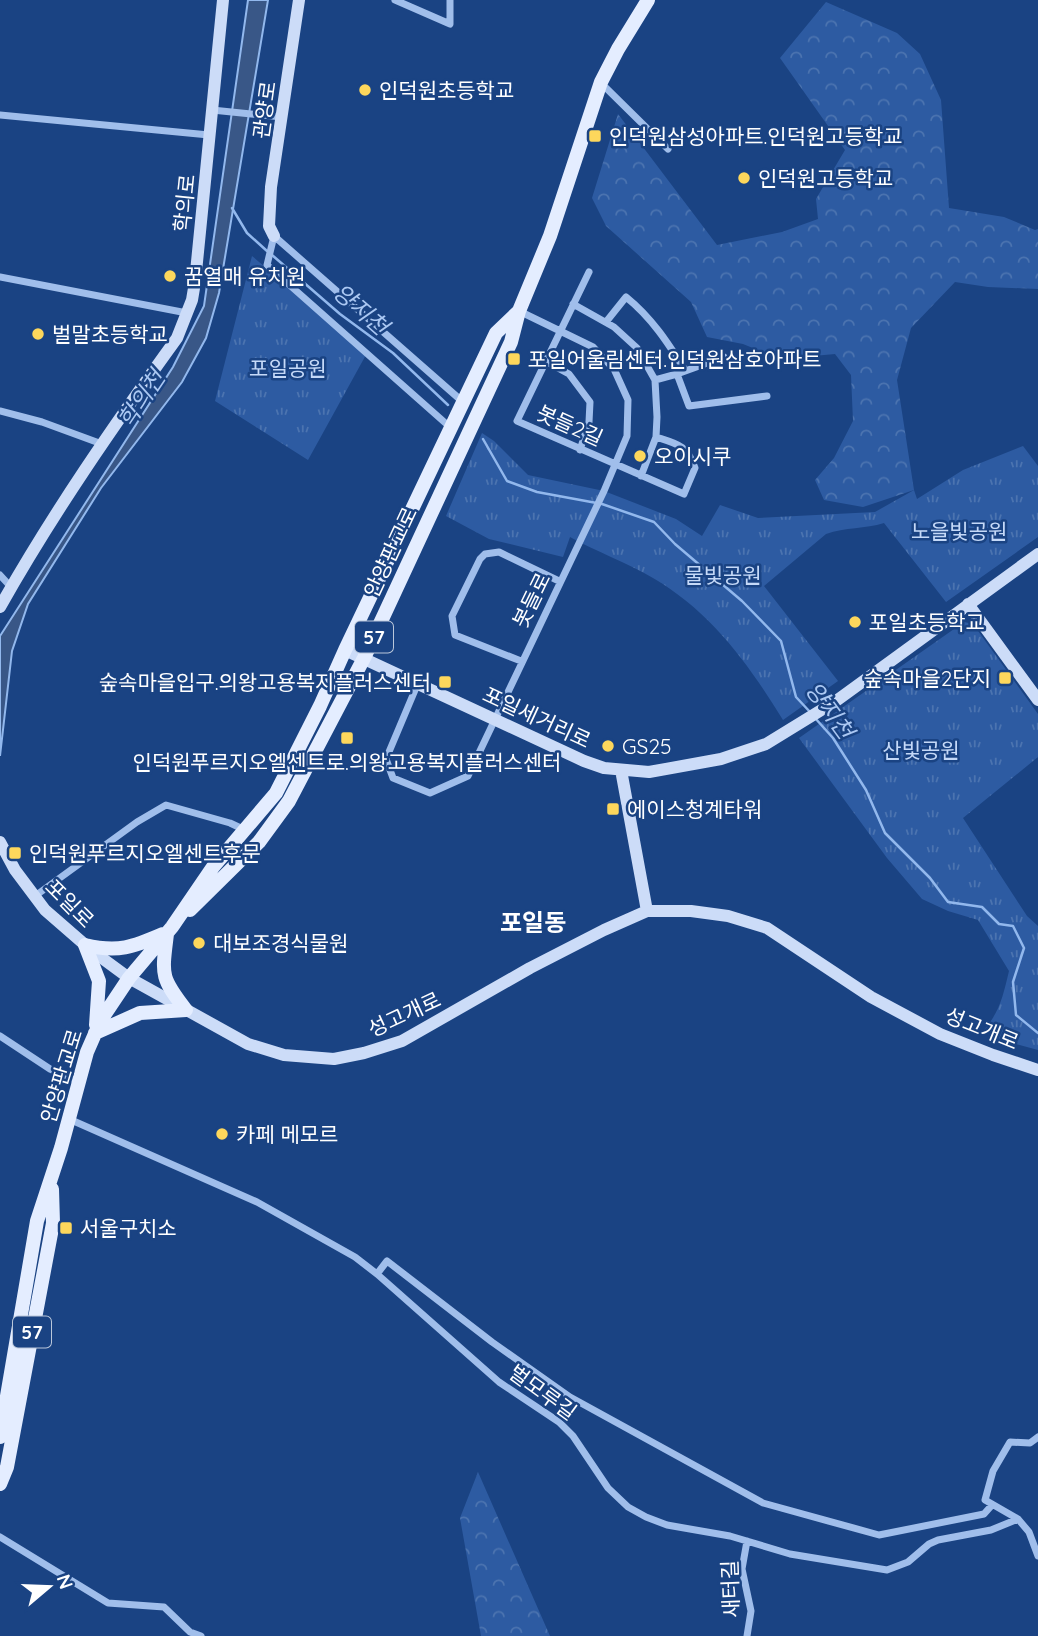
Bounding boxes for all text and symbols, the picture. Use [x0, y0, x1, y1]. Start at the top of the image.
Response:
place label: 인덕원초등학교 [379, 77, 514, 103]
street label: 관양로 [247, 79, 281, 141]
marker: 인덕원초등학교 [357, 82, 373, 98]
place label: 인덕원삼성아파트.인덕원고등학교 [609, 123, 903, 149]
marker: 인덕원삼성아파트.인덕원고등학교 [587, 128, 603, 144]
place label: 인덕원고등학교 [758, 165, 893, 191]
marker: 인덕원고등학교 [736, 170, 752, 186]
street label: 학의로 [168, 173, 200, 233]
place label: 꿈열매 유치원 [184, 263, 306, 289]
marker: 꿈열매 유치원 [162, 268, 178, 284]
water label: 양지천 [328, 277, 397, 343]
place label: 벌말초등학교 [52, 321, 168, 347]
marker: 벌말초등학교 [30, 326, 46, 342]
place label: 포일어울림센터.인덕원삼호아파트 [528, 346, 822, 372]
marker: 포일어울림센터.인덕원삼호아파트 [506, 351, 522, 367]
park label: 포일공원 [249, 355, 327, 381]
water label: 학의천 [111, 362, 172, 433]
street label: 봇들2길 [533, 399, 607, 451]
place label: 오이시쿠 [654, 443, 731, 469]
marker: 오이시쿠 [632, 448, 648, 464]
street label: 안양판교로 [358, 503, 422, 601]
park label: 노을빛공원 [911, 518, 1007, 544]
park label: 물빛공원 [684, 562, 762, 588]
street label: 봇들로 [507, 568, 555, 632]
place label: 포일초등학교 [869, 609, 985, 635]
marker: 포일초등학교 [847, 614, 863, 630]
road number: 57 [355, 622, 393, 652]
place label: 숲속마을2단지 [863, 665, 991, 691]
place label: 숲속마을입구.의왕고용복지플러스센터 [99, 669, 431, 695]
marker: 숲속마을2단지 [997, 670, 1013, 686]
marker: 숲속마을입구.의왕고용복지플러스센터 [437, 674, 453, 690]
water label: 양지천 [800, 676, 862, 746]
street label: 포일세거리로 [479, 681, 595, 753]
marker: 인덕원푸르지오엘센트로.의왕고용복지플러스센터 [339, 730, 355, 746]
place label: GS25 [622, 733, 671, 759]
park label: 산빛공원 [882, 737, 960, 763]
marker: GS25 [600, 738, 616, 754]
place label: 인덕원푸르지오엘센트로.의왕고용복지플러스센터 [133, 749, 561, 775]
place label: 에이스청계타워 [627, 796, 762, 822]
marker: 에이스청계타워 [605, 801, 621, 817]
place label: 인덕원푸르지오엘센트후문 [29, 840, 261, 866]
marker: 인덕원푸르지오엘센트후문 [7, 845, 23, 861]
street label: 포일로 [40, 873, 100, 933]
district label: 포일동 [500, 907, 566, 937]
place label: 대보조경식물원 [213, 930, 348, 956]
marker: 대보조경식물원 [191, 935, 207, 951]
street label: 성고개로 [363, 986, 445, 1042]
street label: 성고개로 [941, 1001, 1023, 1055]
street label: 안양판교로 [34, 1026, 88, 1126]
place label: 카페 메모르 [236, 1121, 338, 1147]
marker: 카페 메모르 [214, 1126, 230, 1142]
place label: 서울구치소 [80, 1215, 177, 1241]
marker: 서울구치소 [58, 1220, 74, 1236]
road number: 57 [13, 1316, 51, 1348]
street label: 벌모루길 [504, 1359, 582, 1425]
north arrow [14, 1552, 84, 1622]
street label: 새터길 [716, 1560, 744, 1618]
text: N [51, 1571, 79, 1592]

